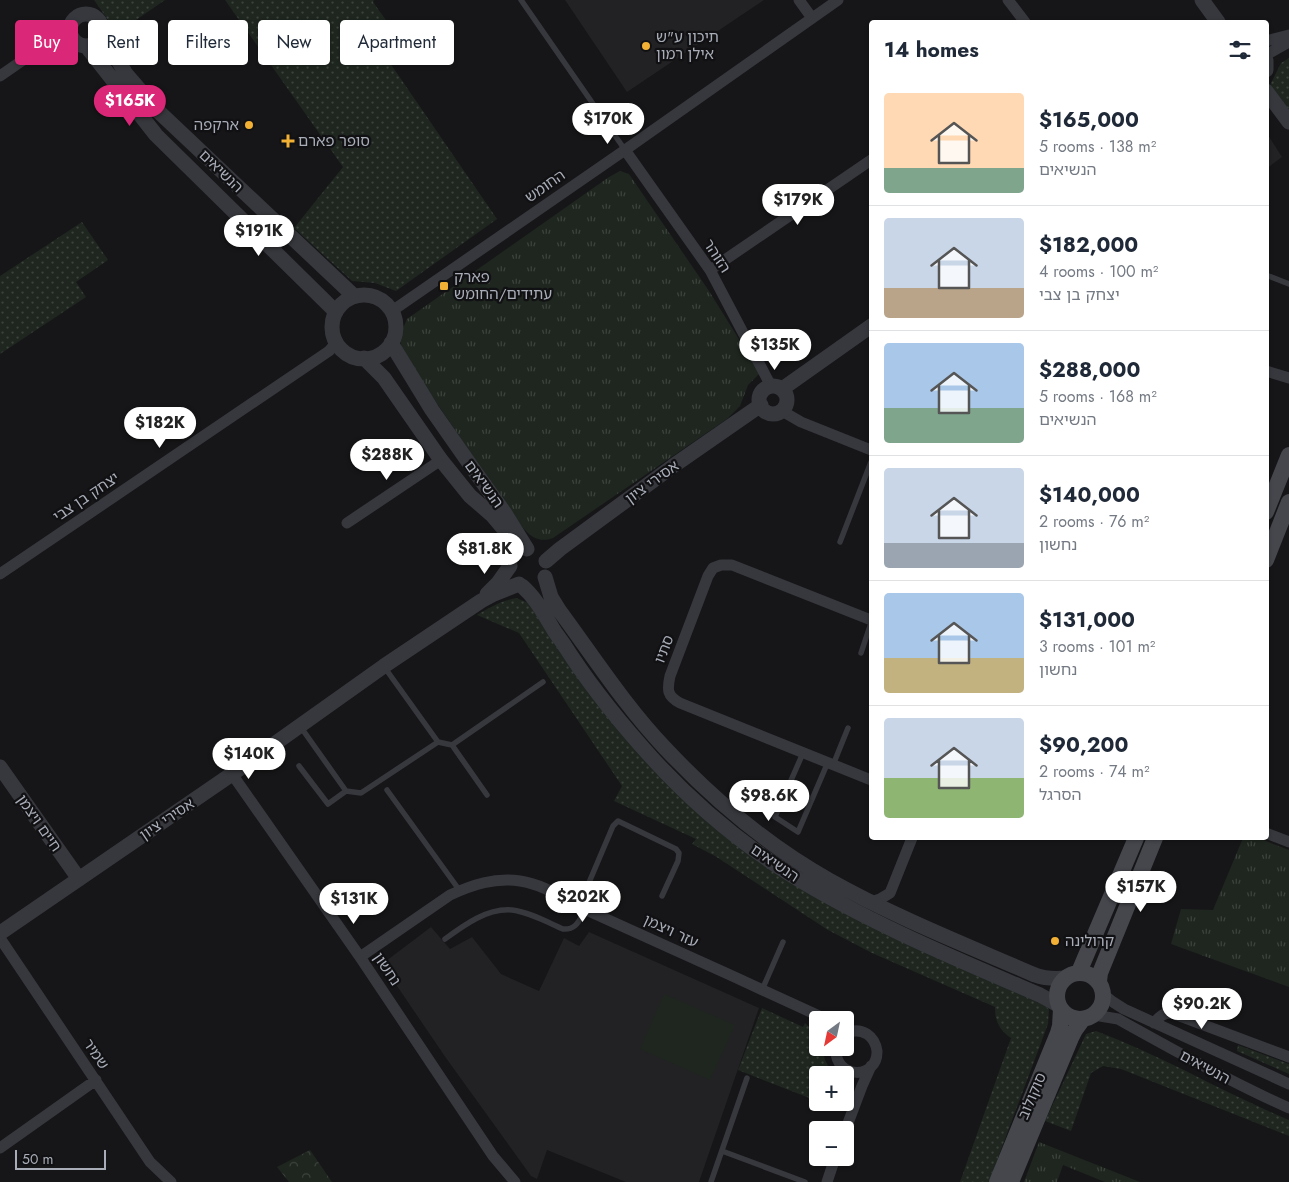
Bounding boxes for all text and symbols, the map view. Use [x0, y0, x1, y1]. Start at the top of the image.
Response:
chip: Buy [15, 20, 78, 65]
chip: Rent [88, 20, 158, 65]
chip: Filters [168, 20, 248, 65]
chip: New [258, 20, 330, 65]
chip: Apartment [340, 20, 454, 65]
place label: תיכון ע"ש אילן רמון [656, 26, 719, 65]
text: 14 homes [884, 35, 979, 65]
icon: filters [1226, 36, 1254, 64]
marker: תיכון ע"ש אילן רמון [640, 40, 652, 52]
pin: $165K [95, 84, 165, 127]
text: $165K [105, 89, 155, 112]
pin: $170K [573, 102, 643, 145]
text: $165,000 [1039, 105, 1139, 135]
text: $170K [583, 107, 633, 130]
icon: home [924, 113, 984, 173]
place label: ארקפה [194, 114, 239, 136]
marker: ארקפה [243, 119, 255, 131]
place label: סופר פארם [298, 130, 370, 152]
marker: סופר פארם [282, 135, 294, 147]
text: 5 rooms · 138 m² [1039, 135, 1156, 158]
street label: הנשיאים [194, 144, 248, 198]
text: הנשיאים [1039, 158, 1096, 181]
street label: החומש [520, 164, 570, 208]
pin: $179K [763, 184, 833, 226]
text: $179K [773, 188, 823, 211]
pin: $191K [224, 214, 294, 257]
text: $191K [235, 219, 283, 242]
text: $182,000 [1039, 230, 1138, 260]
street label: הזוהר [698, 235, 736, 277]
icon: home [924, 238, 984, 298]
text: 4 rooms · 100 m² [1039, 260, 1158, 283]
place label: פארק עתידים/החומש [454, 266, 552, 305]
marker: פארק עתידים/החומש [438, 280, 450, 292]
text: יצחק בן צבי [1039, 283, 1120, 306]
pin: $135K [740, 328, 810, 371]
text: $135K [750, 333, 800, 356]
text: $288,000 [1039, 355, 1140, 385]
icon: home [924, 363, 984, 423]
text: 5 rooms · 168 m² [1039, 385, 1157, 408]
pin: $182K [125, 406, 195, 449]
text: הנשיאים [1039, 408, 1096, 431]
text: $182K [135, 411, 185, 434]
pin: $288K [352, 438, 422, 481]
text: $288K [361, 443, 413, 466]
street label: אסירי ציון [620, 455, 684, 509]
street label: הנשיאים [459, 456, 509, 512]
street label: יצחק בן צבי [49, 467, 123, 527]
text: $140,000 [1039, 480, 1140, 510]
icon: home [924, 488, 984, 548]
text: 2 rooms · 76 m² [1039, 510, 1149, 533]
pin: $81.8K [444, 532, 526, 575]
text: נחשון [1039, 533, 1077, 556]
text: $81.8K [458, 537, 512, 560]
text: $131,000 [1039, 605, 1135, 635]
icon: home [924, 613, 984, 673]
street label: סתיו [649, 632, 679, 666]
text: 3 rooms · 101 m² [1039, 635, 1155, 658]
text: נחשון [1039, 658, 1077, 681]
text: $90,200 [1039, 730, 1128, 760]
pin: $140K [214, 738, 284, 780]
icon: home [924, 738, 984, 798]
text: $140K [223, 742, 275, 765]
text: 2 rooms · 74 m² [1039, 760, 1150, 783]
pin: $98.6K [728, 780, 810, 822]
text: הסרגל [1039, 783, 1082, 806]
text: $98.6K [740, 784, 798, 807]
street label: חיים ויצמן [11, 790, 67, 856]
street label: אסירי ציון [135, 793, 199, 845]
street label: הנשיאים [747, 839, 803, 887]
pin: $157K [1106, 870, 1176, 913]
text: $157K [1116, 875, 1166, 898]
pin: $202K [548, 880, 618, 923]
pin: $131K [319, 882, 389, 925]
text: $202K [557, 885, 609, 908]
text: $131K [330, 887, 378, 910]
street label: עזר ויצמן [640, 909, 702, 953]
place label: קרולינה [1065, 930, 1114, 952]
marker: קרולינה [1049, 935, 1061, 947]
street label: נחשון [368, 948, 406, 990]
pin: $90.2K [1161, 988, 1243, 1030]
text: $90.2K [1173, 992, 1231, 1015]
north arrow [809, 1011, 854, 1056]
map controls [809, 1011, 854, 1166]
street label: שמיר [78, 1034, 114, 1074]
street label: הנשיאים [1176, 1045, 1234, 1089]
button: + [809, 1066, 854, 1111]
street label: סוקולוב [1012, 1069, 1052, 1123]
button: − [809, 1121, 854, 1166]
scale bar [15, 1147, 106, 1170]
text: 50 m [22, 1149, 53, 1169]

